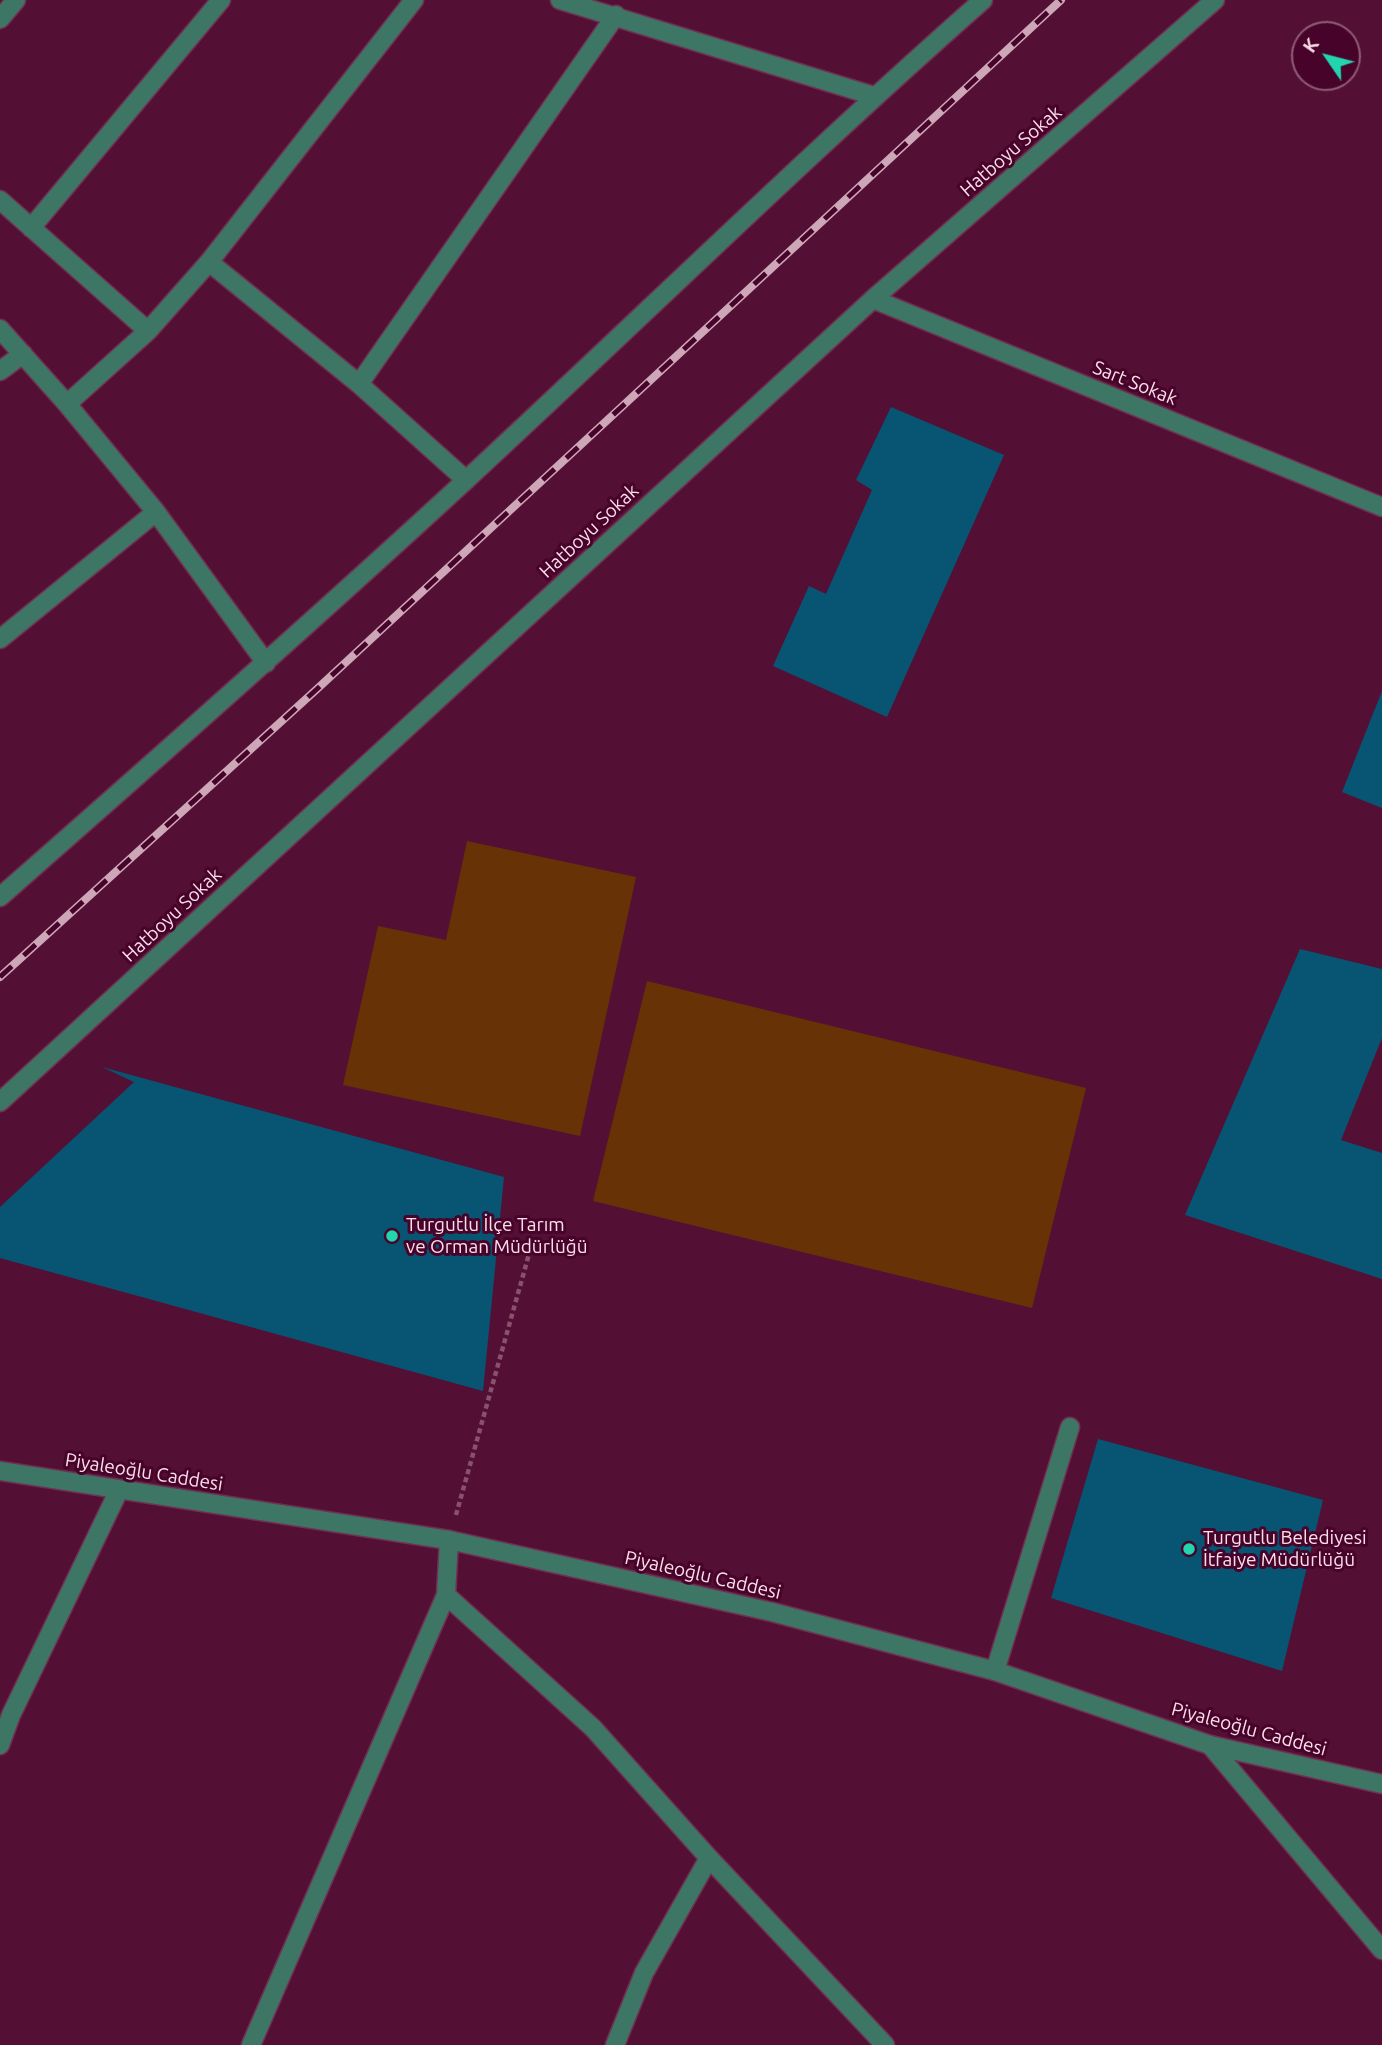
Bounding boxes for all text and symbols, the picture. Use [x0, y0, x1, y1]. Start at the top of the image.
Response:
north arrow [1291, 21, 1361, 91]
text: K [1298, 34, 1323, 57]
street label: Hatboyu Sokak [956, 101, 1066, 201]
street label: Sart Sokak [1090, 356, 1180, 410]
street label: Hatboyu Sokak [535, 479, 643, 583]
street label: Hatboyu Sokak [118, 863, 226, 967]
place label: Turgutlu İlçe Tarım ve Orman Müdürlüğü [406, 1214, 588, 1258]
marker: Turgutlu İlçe Tarım ve Orman Müdürlüğü [384, 1228, 400, 1244]
street label: Piyaleoğlu Caddesi [63, 1448, 225, 1496]
place label: Turgutlu Belediyesi İtfaiye Müdürlüğü [1203, 1527, 1367, 1571]
marker: Turgutlu Belediyesi İtfaiye Müdürlüğü [1181, 1541, 1197, 1557]
street label: Piyaleoğlu Caddesi [623, 1546, 783, 1604]
street label: Piyaleoğlu Caddesi [1169, 1697, 1329, 1761]

